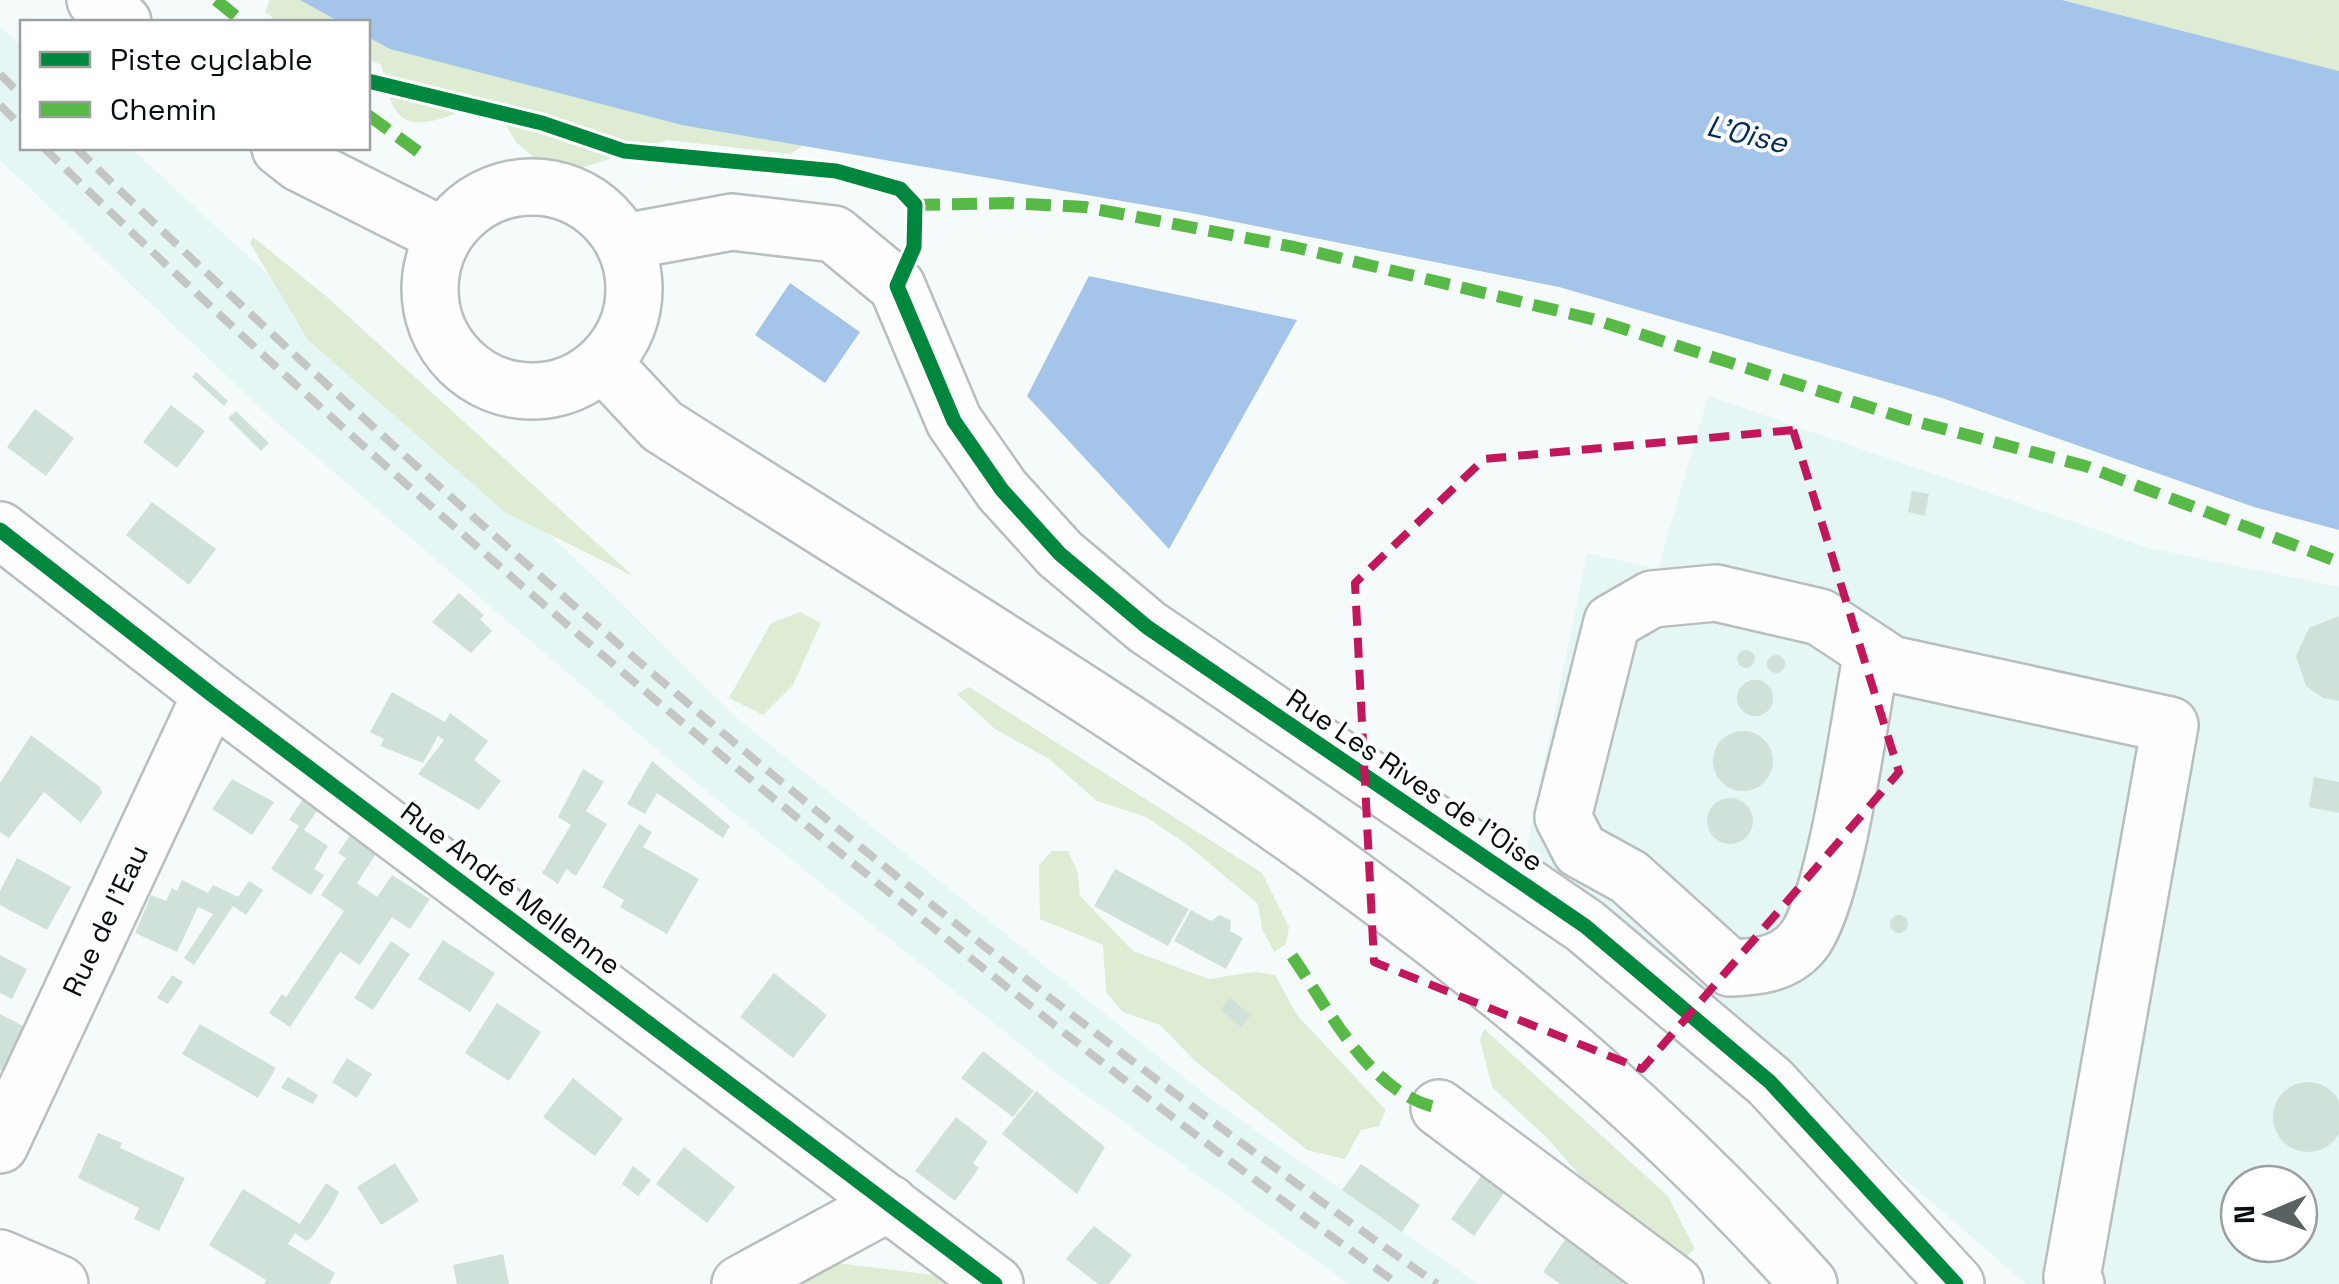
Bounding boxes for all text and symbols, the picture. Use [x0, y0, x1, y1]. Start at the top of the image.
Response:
legend [20, 20, 370, 150]
text: Piste cyclable [110, 40, 313, 79]
text: Chemin [110, 90, 217, 129]
water label: L'Oise [1703, 106, 1792, 162]
street label: Rue Les Rives de l'Oise [1280, 681, 1550, 879]
street label: Rue André Mellenne [394, 793, 628, 983]
street label: Rue de l'Eau [54, 839, 156, 1002]
north arrow [2219, 1164, 2319, 1264]
text: N [2226, 1205, 2262, 1224]

